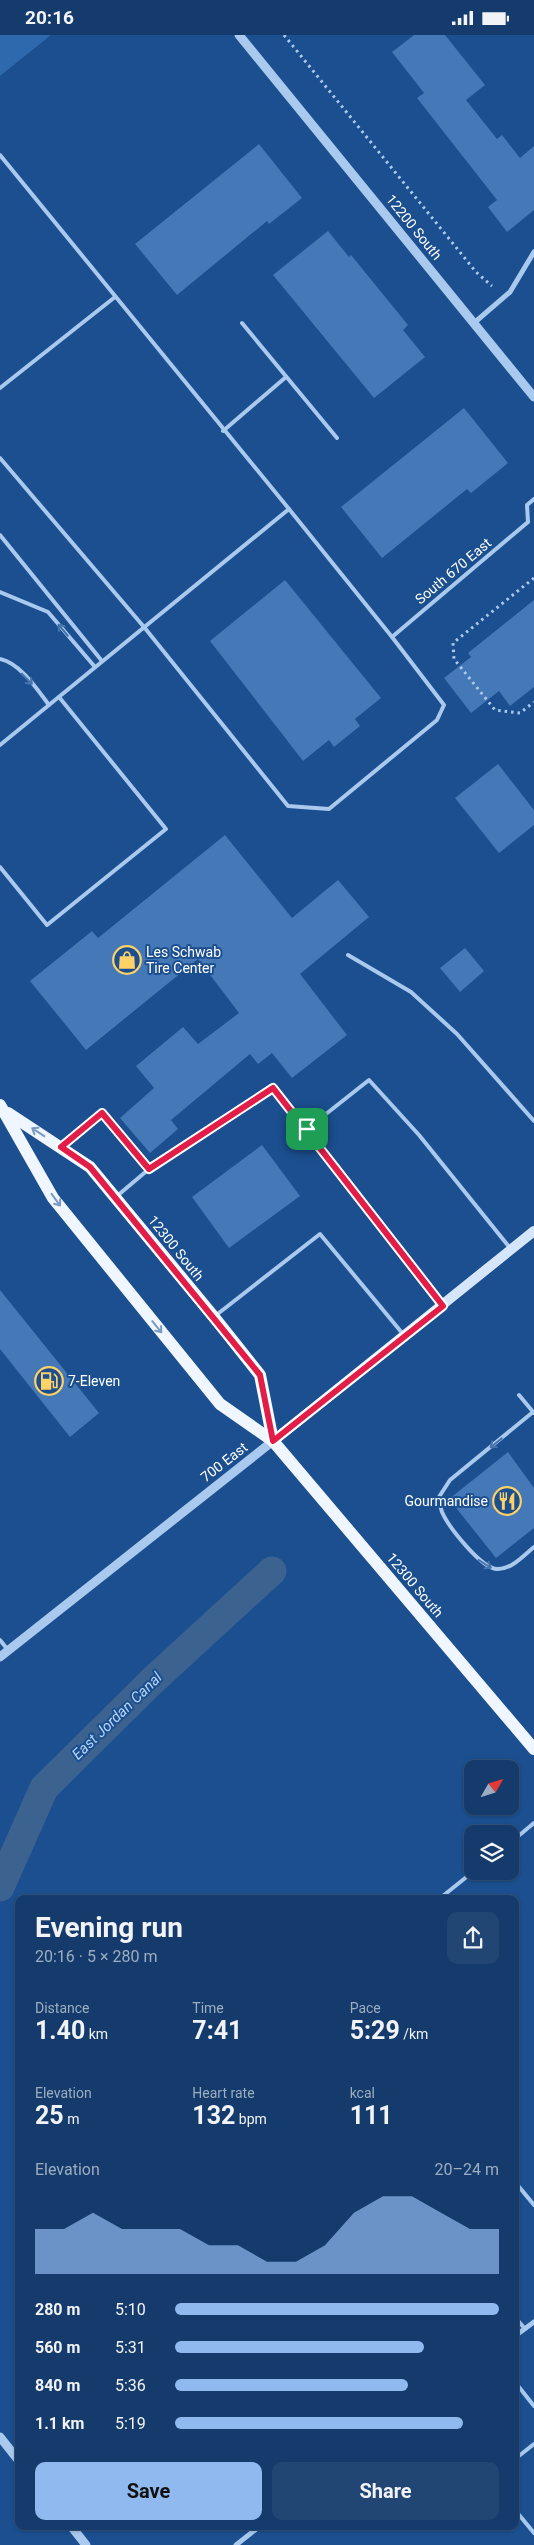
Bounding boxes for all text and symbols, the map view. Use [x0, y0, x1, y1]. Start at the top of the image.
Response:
text: 20:16 [25, 6, 74, 29]
street label: 12200 South [383, 191, 445, 263]
street label: South 670 East [412, 534, 495, 607]
one-way arrow [58, 623, 69, 636]
one-way arrow [20, 672, 32, 684]
place label: Les Schwab Tire Center [146, 944, 221, 976]
shop icon: Les Schwab Tire Center [112, 945, 142, 975]
pin [286, 1108, 328, 1150]
icon: arrive [293, 1115, 321, 1143]
one-way arrow [31, 1127, 45, 1137]
one-way arrow [50, 1193, 61, 1206]
street label: 12300 South [145, 1212, 207, 1284]
one-way arrow [152, 1320, 163, 1333]
fuel station icon: 7-Eleven [34, 1366, 64, 1396]
place label: 7-Eleven [68, 1373, 120, 1389]
one-way arrow [489, 1437, 502, 1448]
street label: 700 East [198, 1439, 251, 1485]
restaurant icon: Gourmandise [492, 1486, 522, 1516]
place label: Gourmandise [404, 1493, 488, 1509]
street label: 12300 South [383, 1550, 447, 1620]
one-way arrow [478, 1558, 492, 1569]
water label: East Jordan Canal [68, 1668, 166, 1763]
north arrow [464, 1760, 519, 1815]
map controls [464, 1760, 519, 1880]
button: layers [464, 1825, 519, 1880]
text: Evening run [35, 1911, 183, 1944]
button: share [447, 1912, 499, 1964]
text: 20:16 · 5 × 280 m [35, 1947, 157, 1966]
text: Distance [35, 2000, 90, 2016]
text: Time [192, 2000, 224, 2016]
text: Pace [350, 2000, 381, 2016]
text: 1.40 [35, 2016, 85, 2045]
text: 7:41 [192, 2016, 242, 2045]
text: 5:29 [350, 2016, 400, 2045]
text: km [85, 2026, 108, 2042]
text: /km [400, 2026, 428, 2042]
text: Elevation [35, 2085, 92, 2101]
text: Heart rate [192, 2085, 255, 2101]
text: kcal [350, 2085, 375, 2101]
text: 25 [35, 2101, 64, 2130]
text: 132 [192, 2101, 235, 2130]
text: 111 [350, 2101, 393, 2130]
text: m [64, 2111, 79, 2127]
text: bpm [235, 2111, 267, 2127]
text: Elevation [35, 2160, 100, 2179]
text: 20–24 m [435, 2160, 499, 2179]
text: 280 m [35, 2300, 80, 2319]
text: 5:10 [115, 2300, 146, 2319]
text: 560 m [35, 2338, 80, 2357]
text: 5:31 [115, 2338, 146, 2357]
text: 840 m [35, 2376, 80, 2395]
text: 5:36 [115, 2376, 146, 2395]
text: 1.1 km [35, 2414, 84, 2433]
text: 5:19 [115, 2414, 146, 2433]
button: Save [35, 2462, 262, 2520]
button: Share [272, 2462, 499, 2520]

